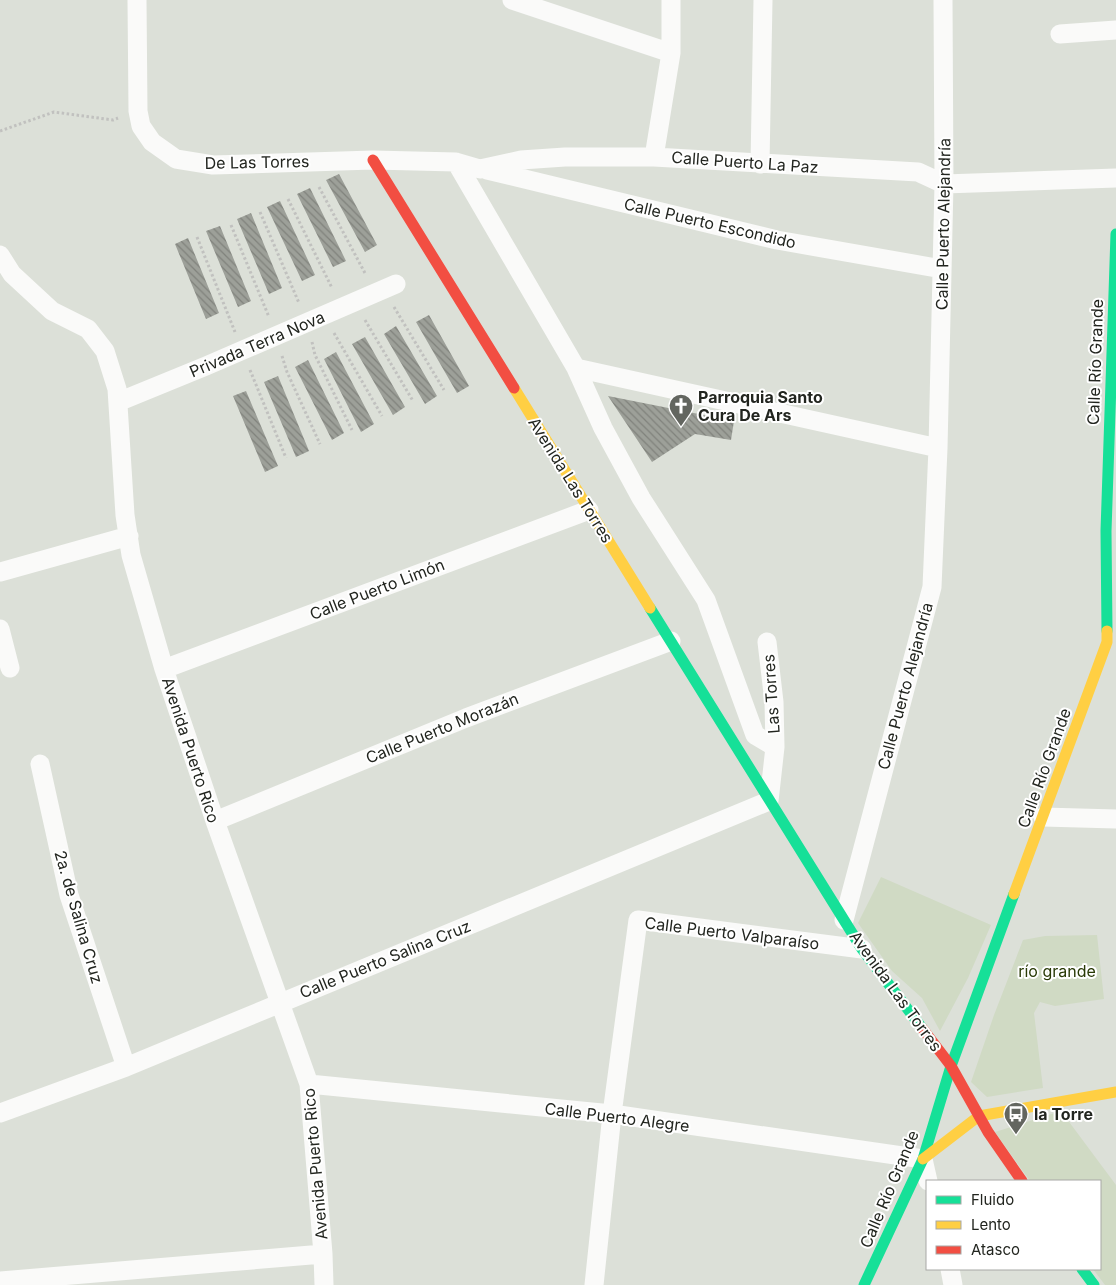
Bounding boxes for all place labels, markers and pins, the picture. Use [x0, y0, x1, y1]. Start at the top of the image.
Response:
place label: Parroquia Santo Cura De Ars [698, 387, 823, 425]
church icon: Parroquia Santo Cura De Ars [668, 393, 694, 427]
bus stop icon: la Torre [1003, 1101, 1029, 1135]
place label: la Torre [1034, 1104, 1093, 1124]

